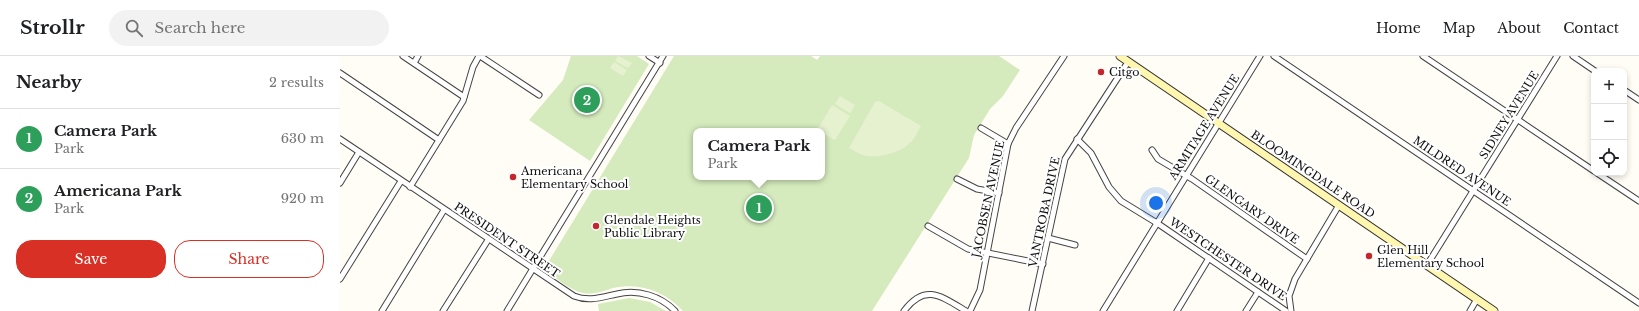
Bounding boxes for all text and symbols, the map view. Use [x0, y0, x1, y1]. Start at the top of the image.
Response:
search box [109, 10, 389, 46]
text: Strollr [20, 16, 85, 39]
icon: search [123, 17, 145, 39]
text: Search here [155, 18, 245, 37]
text: Home [1376, 19, 1421, 37]
text: Map [1443, 19, 1475, 37]
text: About [1497, 19, 1541, 37]
text: Contact [1563, 19, 1619, 37]
place label: Citgo [1109, 65, 1139, 79]
marker: Citgo [1096, 67, 1106, 77]
street label: SIDNEY AVENUE [1476, 68, 1542, 162]
map controls [1591, 68, 1627, 176]
button: + [1591, 68, 1627, 104]
text: Nearby [16, 72, 82, 93]
street label: ARMITAGE AVENUE [1165, 72, 1242, 183]
text: 2 results [269, 74, 324, 91]
pin: 2 [574, 85, 600, 115]
button: − [1591, 104, 1627, 140]
text: Camera Park [54, 121, 157, 140]
street label: BLOOMINGDALE ROAD [1248, 127, 1378, 221]
popup [693, 128, 825, 180]
text: 1 [26, 130, 32, 147]
text: 630 m [281, 130, 324, 147]
street label: MILDRED AVENUE [1410, 133, 1514, 209]
text: Camera Park [707, 136, 811, 155]
street label: JACOBSEN AVENUE [968, 139, 1007, 261]
text: Park [54, 140, 84, 157]
button: locate [1591, 140, 1627, 176]
text: Park [707, 155, 738, 172]
street label: VANTROBA DRIVE [1025, 155, 1063, 270]
place label: Americana Elementary School [520, 164, 629, 191]
street label: GLENGARY DRIVE [1202, 171, 1302, 247]
marker: Americana Elementary School [508, 172, 518, 182]
text: Americana Park [54, 181, 182, 200]
text: 2 [25, 190, 33, 207]
text: 920 m [281, 190, 324, 207]
pin: 1 [746, 193, 772, 223]
your location [1146, 193, 1166, 213]
street label: PRESIDENT STREET [452, 199, 563, 281]
text: Park [54, 200, 84, 217]
place label: Glendale Heights Public Library [604, 213, 701, 240]
street label: WESTCHESTER DRIVE [1166, 214, 1289, 304]
marker: Glendale Heights Public Library [591, 221, 601, 231]
button: Save [16, 240, 166, 278]
button: Share [174, 240, 324, 278]
place label: Glen Hill Elementary School [1377, 243, 1485, 270]
marker: Glen Hill Elementary School [1364, 251, 1374, 261]

